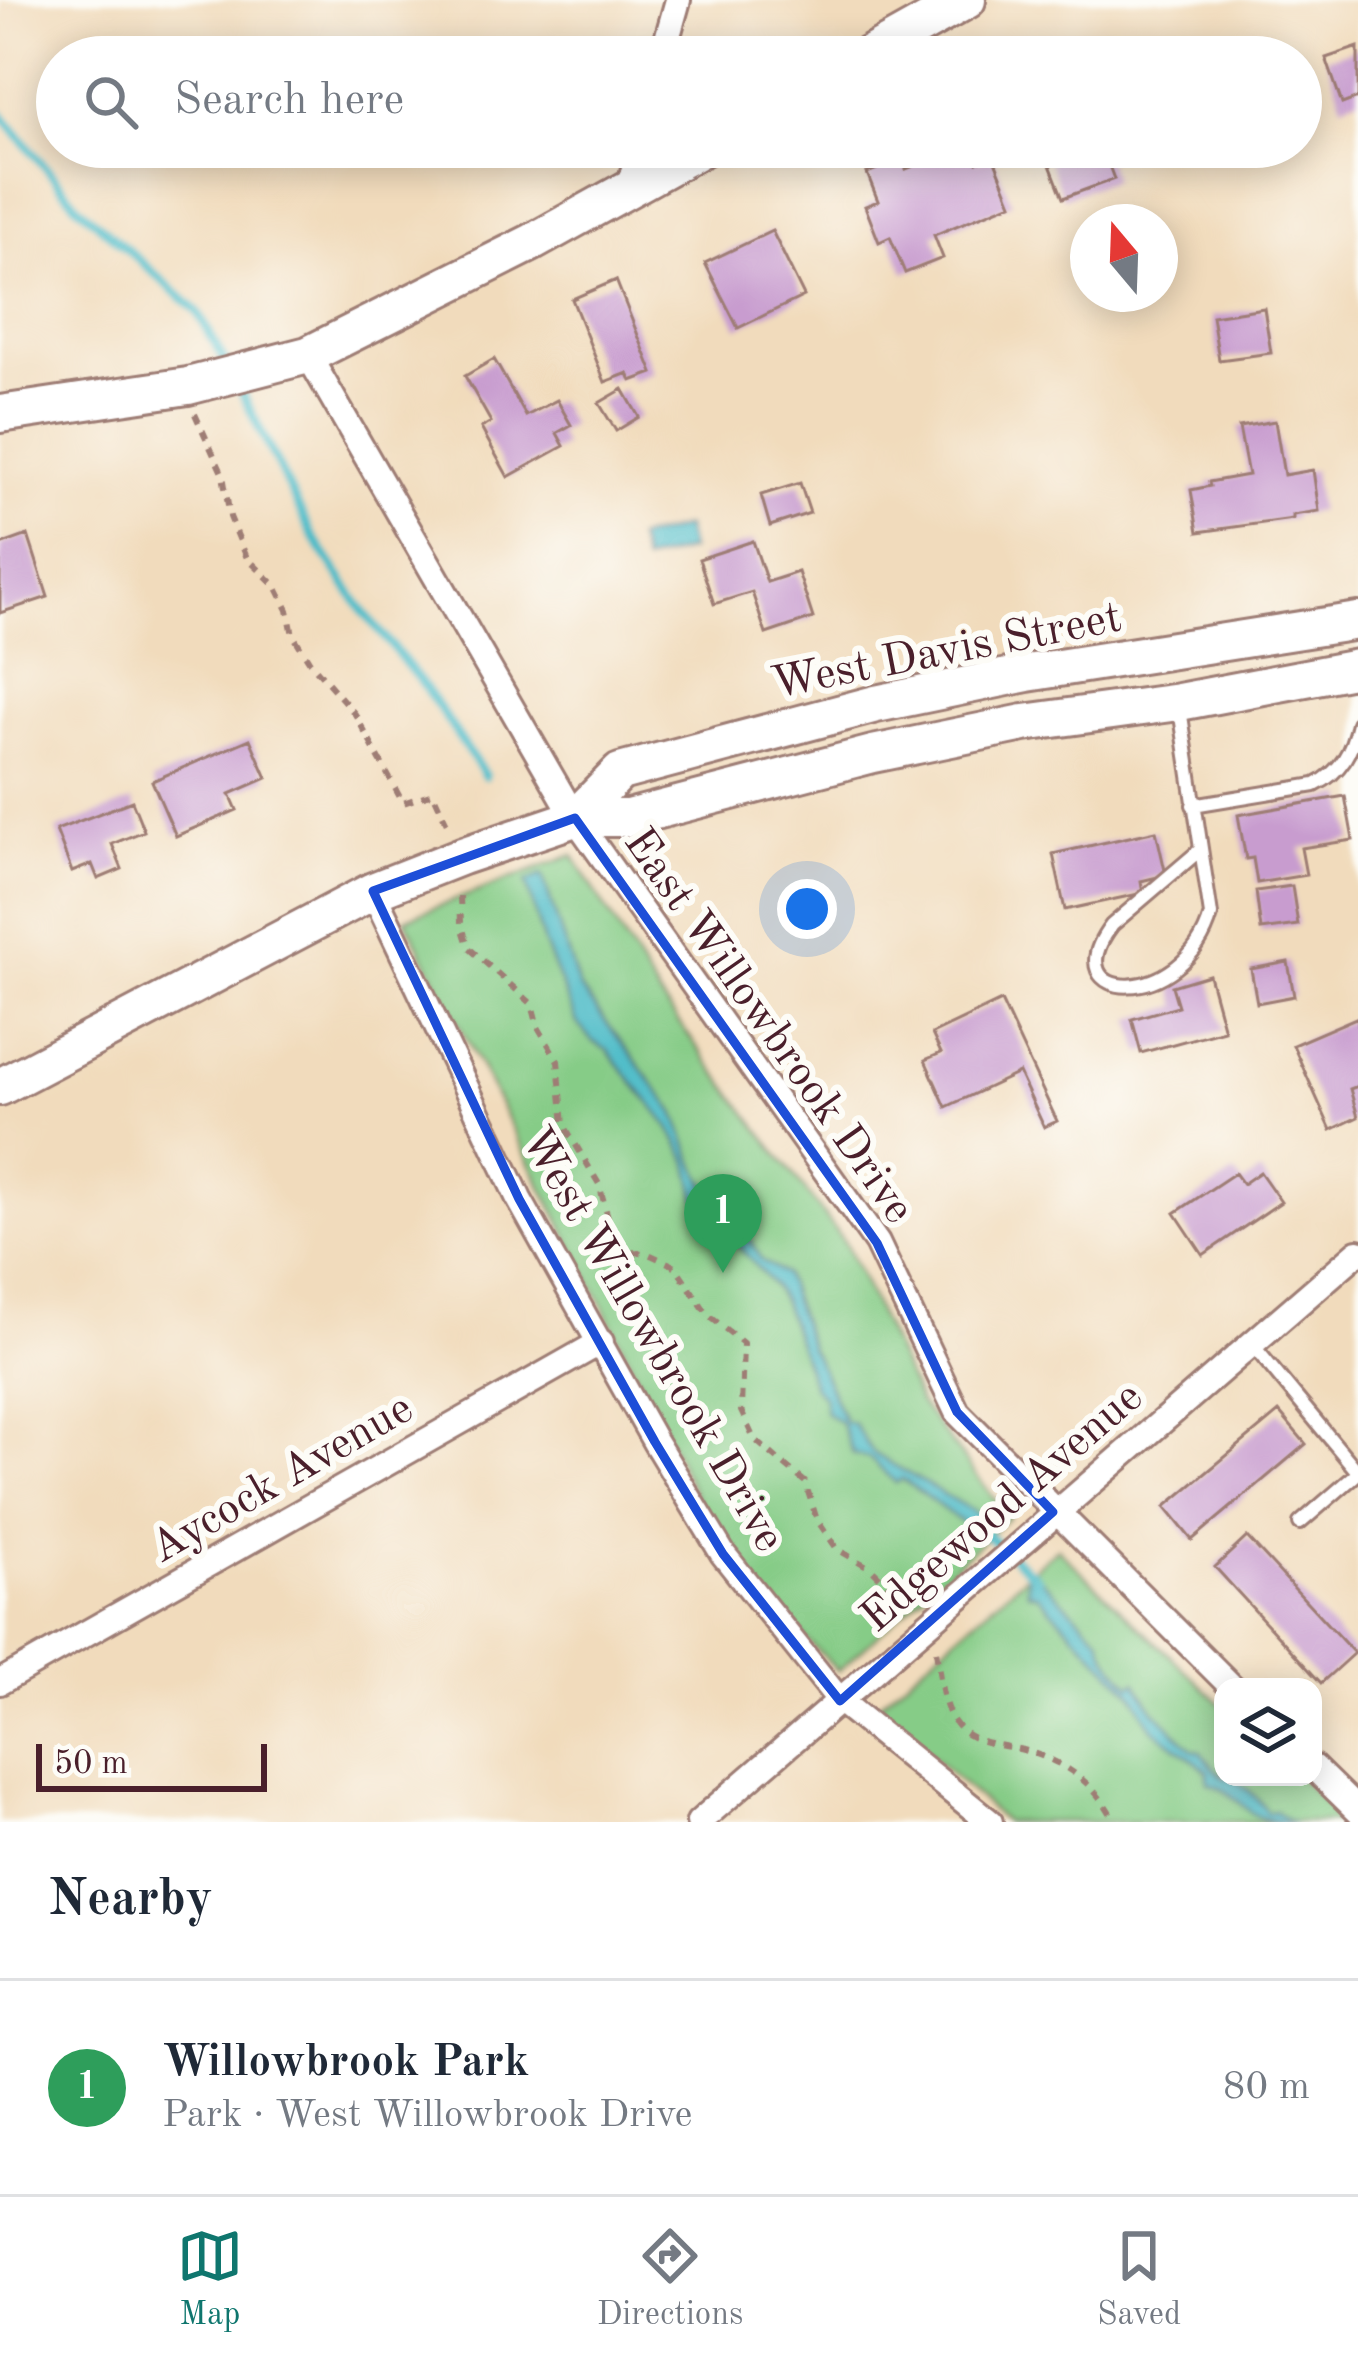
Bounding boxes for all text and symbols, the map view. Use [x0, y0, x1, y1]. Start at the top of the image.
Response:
search box [36, 36, 1322, 168]
icon: search [78, 69, 144, 135]
text: Search here [174, 79, 404, 124]
north arrow [1070, 204, 1178, 312]
street label: West Davis Street [768, 596, 1126, 708]
street label: East Willowbrook Drive [614, 821, 921, 1232]
your location [777, 879, 837, 939]
street label: West Willowbrook Drive [511, 1120, 791, 1560]
pin: 1 [684, 1174, 762, 1273]
street label: Edgewood Avenue [854, 1375, 1152, 1642]
street label: Aycock Avenue [143, 1387, 421, 1573]
map controls [1214, 1678, 1322, 1786]
button: layers [1214, 1678, 1322, 1786]
scale bar [36, 1738, 267, 1791]
text: 50 m [54, 1748, 128, 1781]
text: Nearby [48, 1875, 213, 1926]
text: Willowbrook Park [162, 2041, 529, 2086]
text: 1 [76, 2068, 98, 2107]
text: 80 m [1223, 2068, 1310, 2107]
text: Park · West Willowbrook Drive [162, 2096, 692, 2135]
tab: Map [177, 2223, 243, 2336]
tab: Directions [597, 2223, 743, 2336]
tab: Saved [1097, 2223, 1181, 2336]

